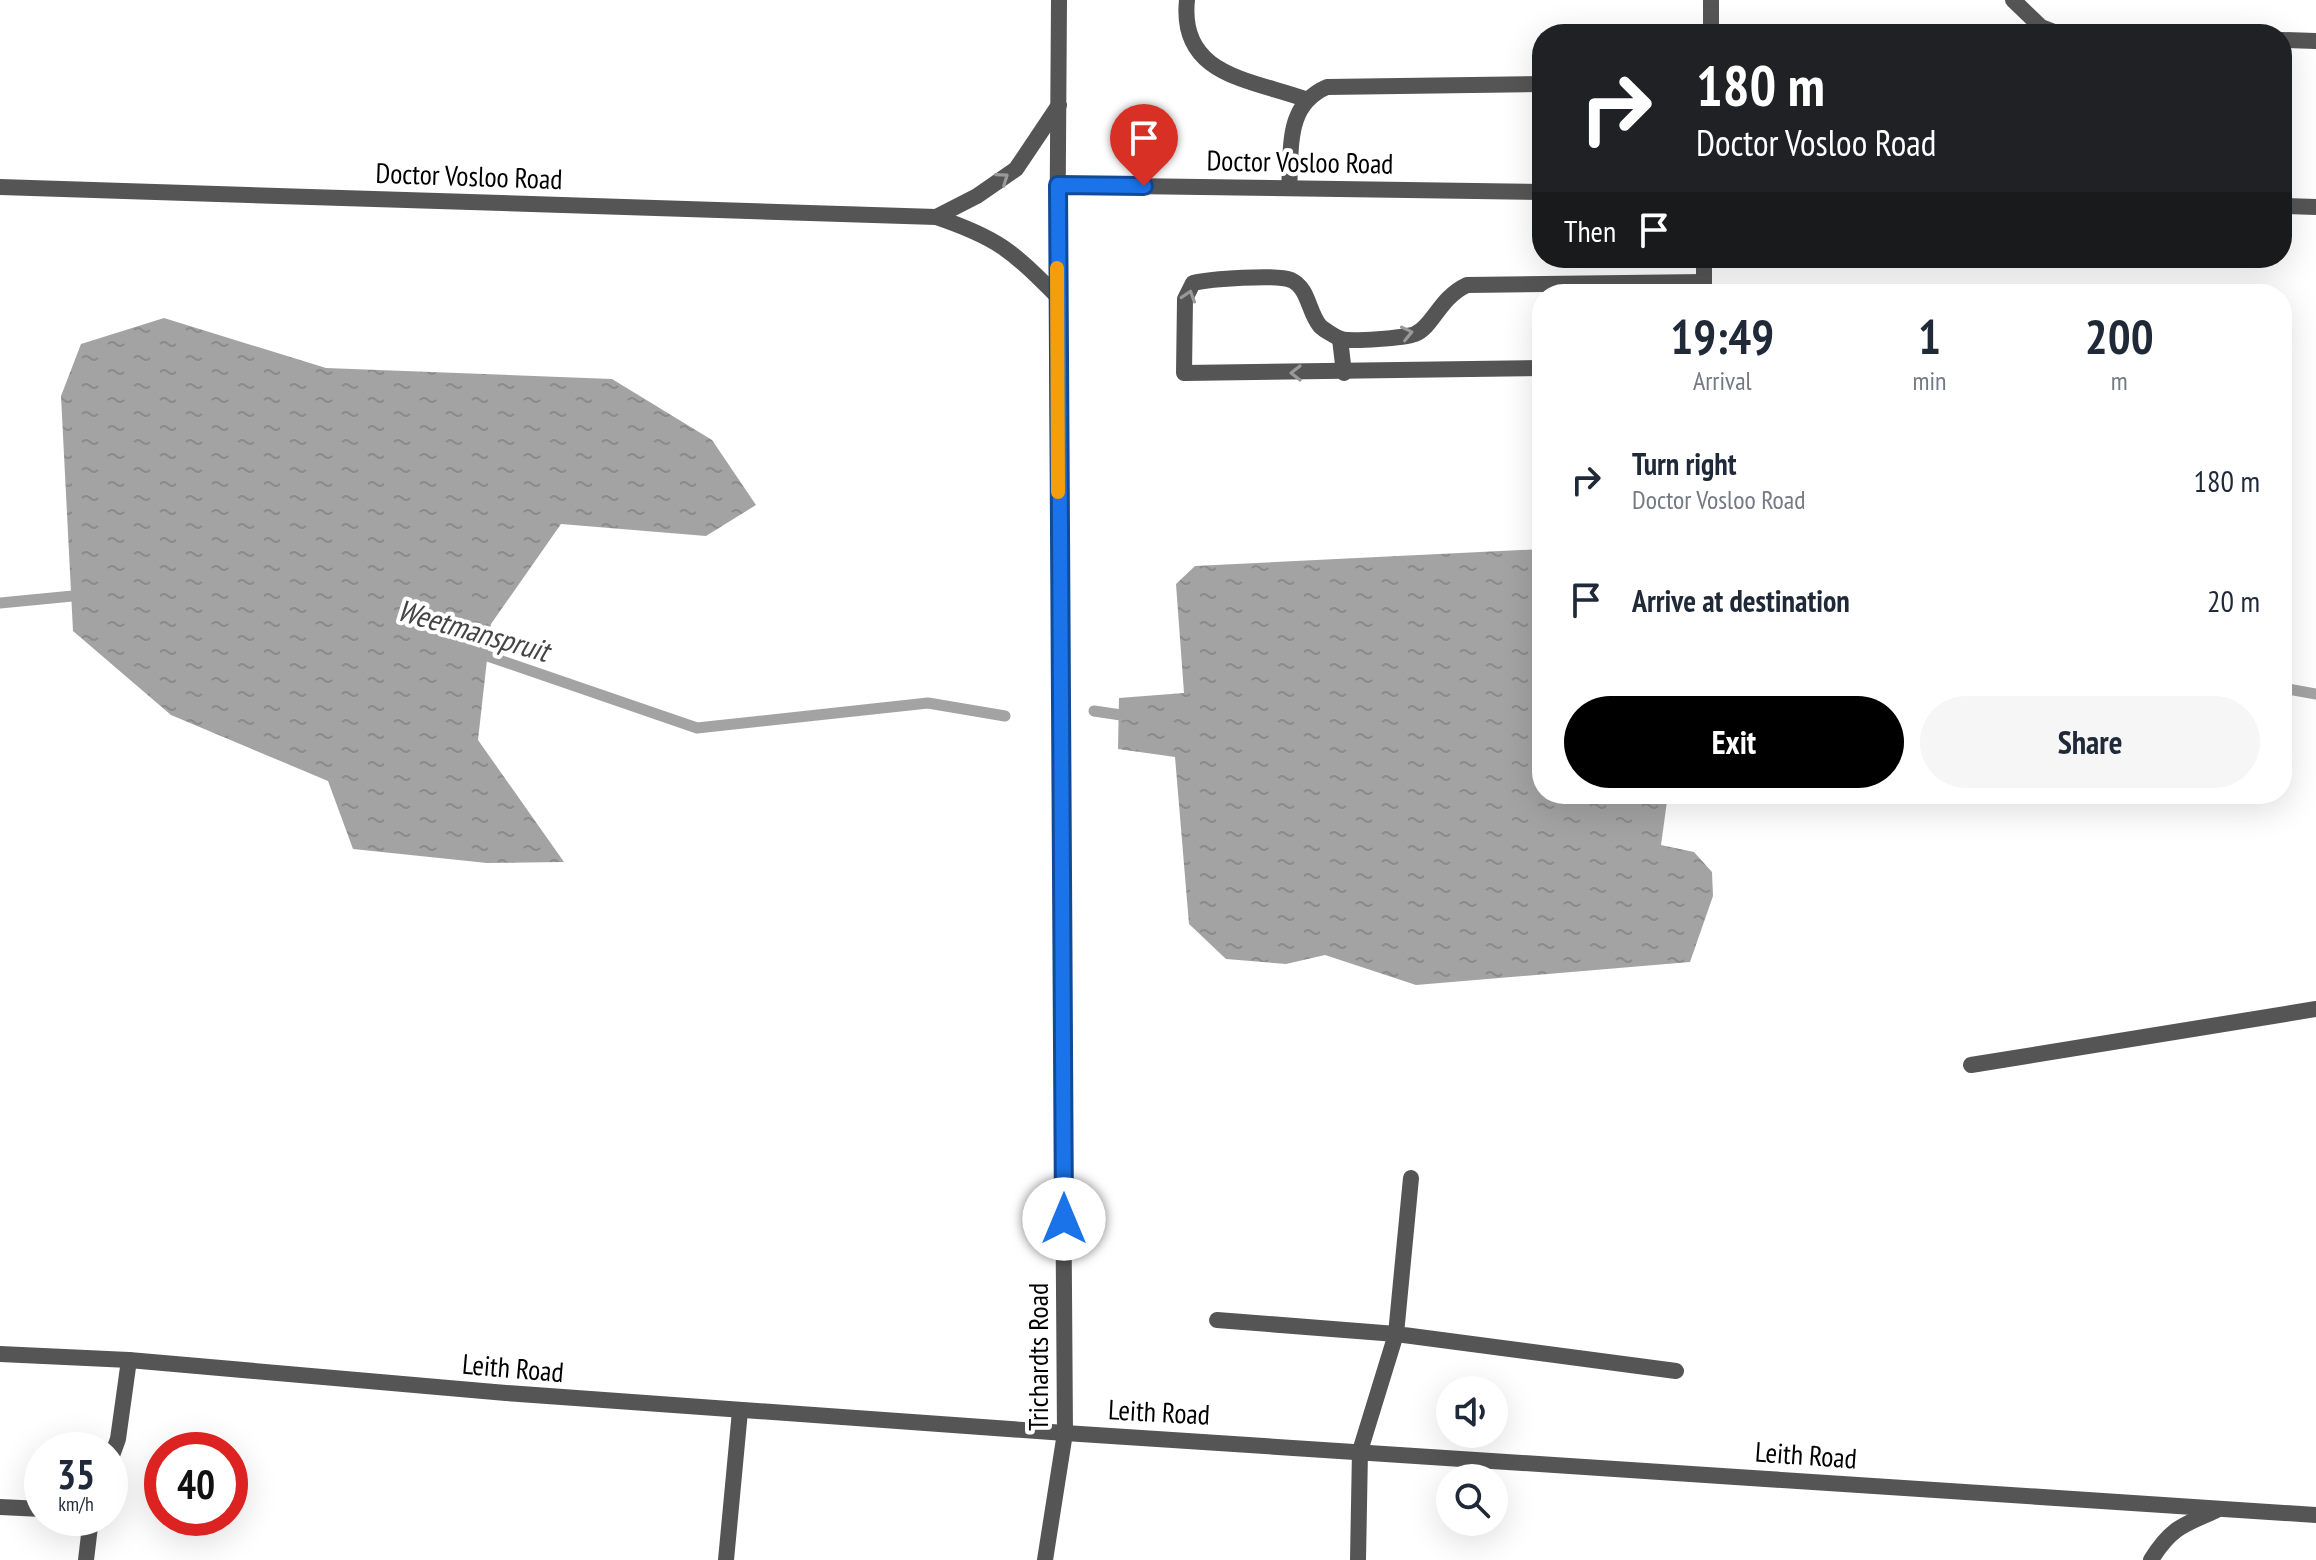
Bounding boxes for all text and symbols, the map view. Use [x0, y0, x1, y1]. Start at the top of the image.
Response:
text: 180 m [1696, 49, 1825, 121]
icon: right [1564, 56, 1668, 160]
pin [1110, 104, 1178, 186]
icon: arrive [1122, 116, 1166, 160]
text: Doctor Vosloo Road [1696, 119, 1936, 166]
street label: Doctor Vosloo Road [1206, 141, 1394, 182]
street label: Doctor Vosloo Road [375, 154, 563, 197]
one-way arrow [995, 173, 1009, 188]
icon: arrive [1632, 208, 1676, 252]
text: Then [1564, 211, 1616, 250]
one-way arrow [1180, 290, 1196, 303]
text: 19:49 [1670, 305, 1774, 367]
text: 1 [1918, 305, 1941, 367]
text: 200 [2085, 305, 2154, 367]
one-way arrow [1400, 325, 1414, 342]
one-way arrow [1289, 364, 1302, 382]
text: Arrival [1693, 364, 1752, 397]
text: min [1912, 364, 1946, 397]
text: m [2111, 364, 2128, 397]
text: Turn right [1632, 444, 1736, 483]
icon: right [1564, 458, 1608, 502]
text: 180 m [2194, 461, 2260, 500]
text: Doctor Vosloo Road [1632, 483, 1806, 516]
icon: arrive [1564, 578, 1608, 622]
text: Arrive at destination [1632, 581, 1850, 620]
text: 20 m [2207, 581, 2260, 620]
water label: Weetmanspruit [393, 589, 557, 671]
button: Exit [1564, 696, 1904, 788]
button: Share [1920, 696, 2260, 788]
position arrow [1022, 1177, 1106, 1261]
street label: Trichardts Road [1019, 1283, 1056, 1431]
street label: Leith Road [461, 1345, 565, 1390]
map controls [1436, 1376, 1508, 1536]
button: sound [1436, 1376, 1508, 1448]
street label: Leith Road [1107, 1390, 1211, 1433]
speed limit sign: 40 [144, 1432, 248, 1536]
street label: Leith Road [1754, 1432, 1858, 1477]
text: 35 [57, 1448, 95, 1500]
button: search [1436, 1464, 1508, 1536]
text: km/h [58, 1491, 94, 1517]

